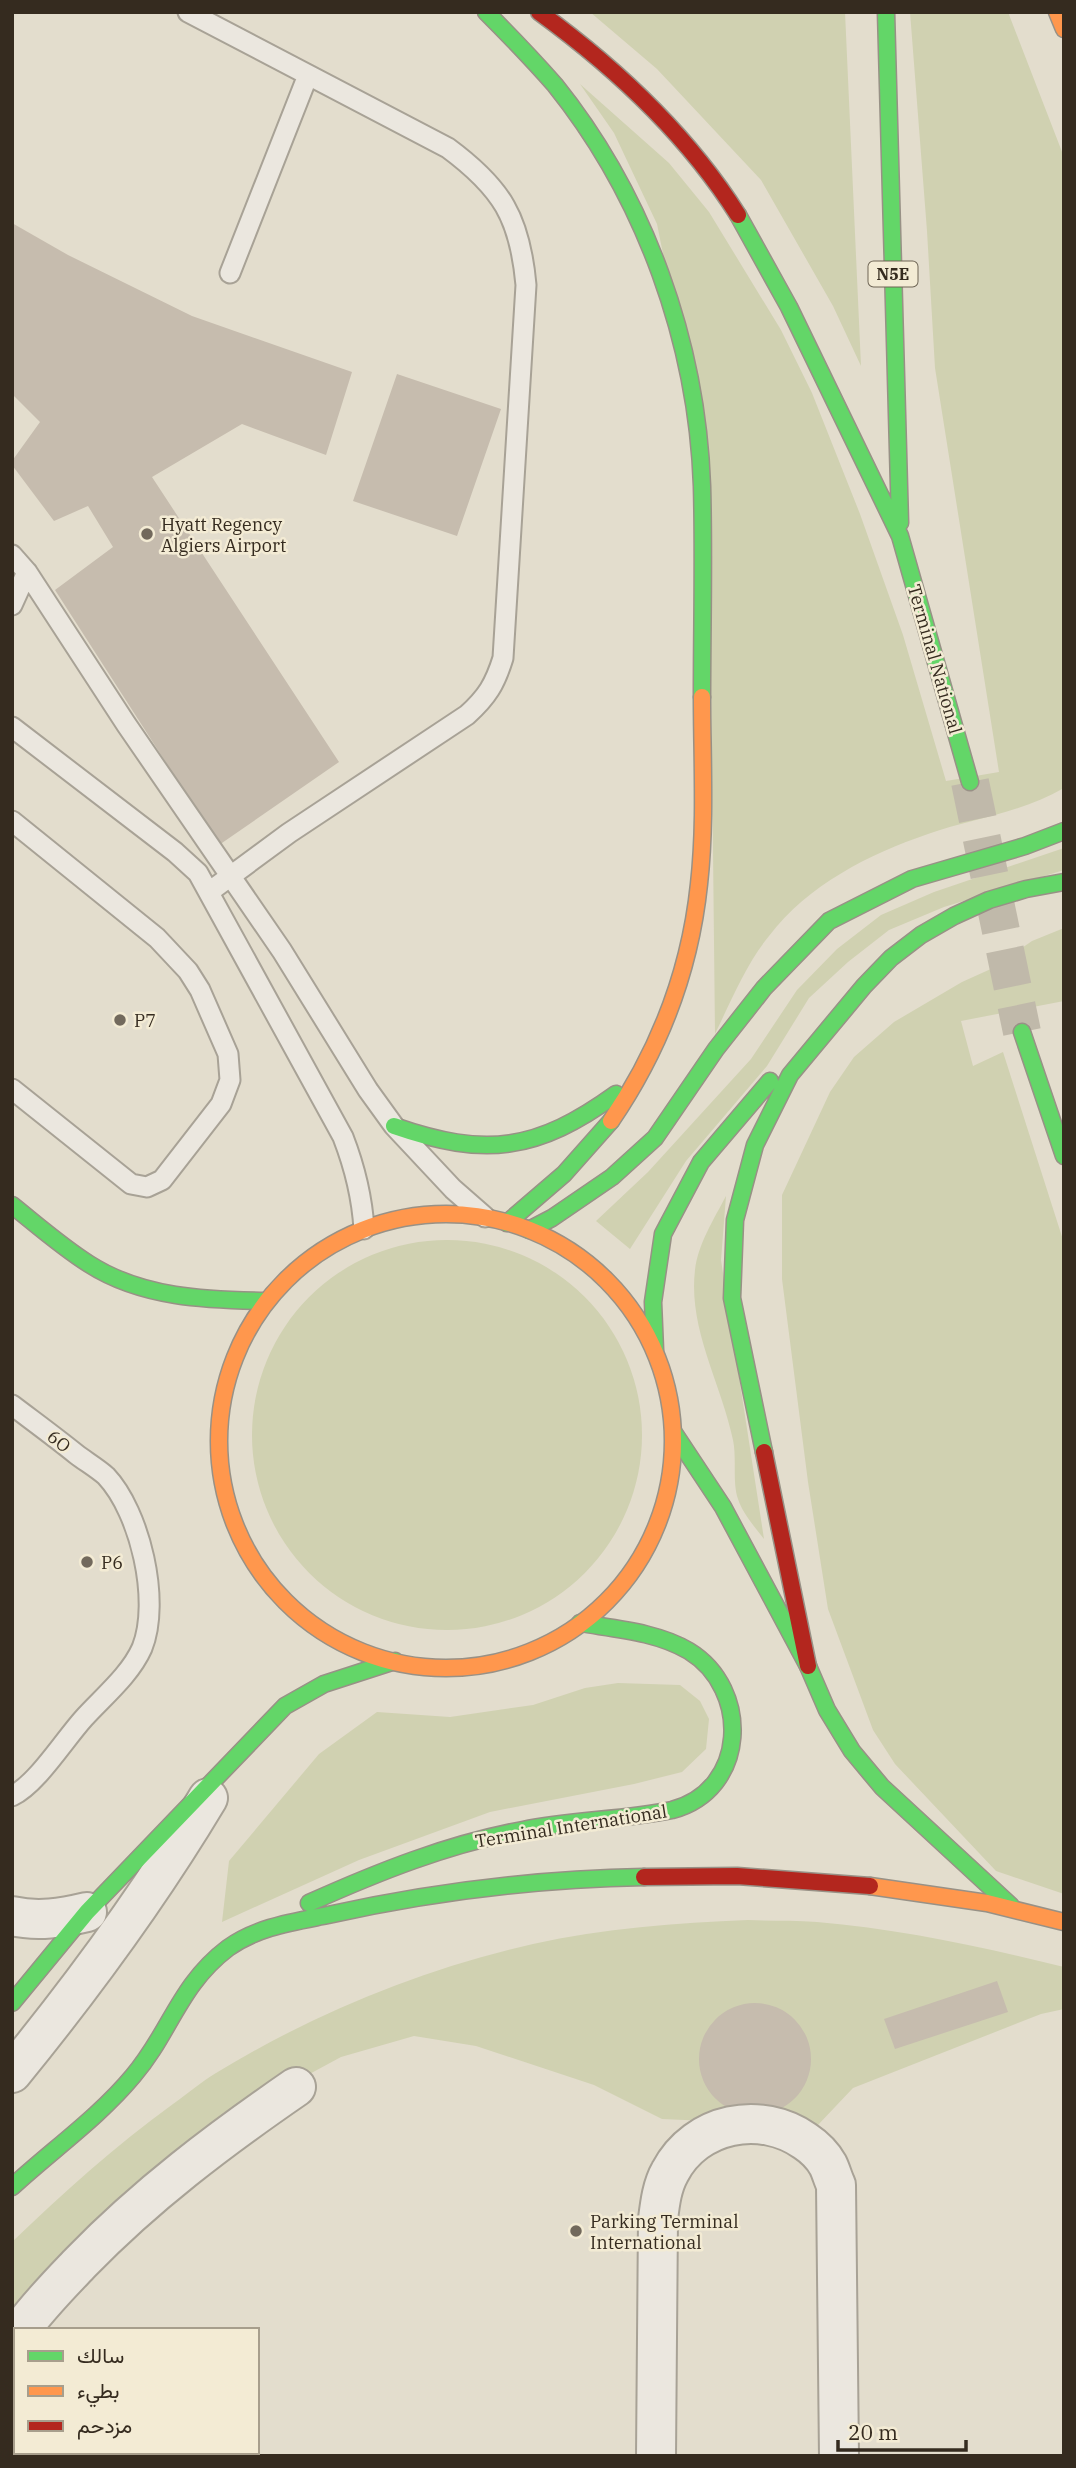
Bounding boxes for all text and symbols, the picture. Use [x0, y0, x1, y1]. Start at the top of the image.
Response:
road number: N5E [868, 262, 917, 286]
place label: Hyatt Regency Algiers Airport [161, 513, 286, 557]
marker: Hyatt Regency Algiers Airport [139, 526, 155, 542]
street label: Terminal National [903, 581, 967, 737]
place label: P7 [134, 1009, 156, 1032]
marker: P7 [112, 1012, 128, 1028]
street label: 6O [43, 1425, 75, 1457]
place label: P6 [101, 1551, 123, 1574]
marker: P6 [79, 1554, 95, 1570]
street label: Terminal International [473, 1799, 669, 1853]
place label: Parking Terminal International [590, 2210, 739, 2254]
marker: Parking Terminal International [568, 2223, 584, 2239]
legend [14, 2328, 259, 2454]
text: سالك [77, 2341, 124, 2369]
text: بطيء [77, 2376, 120, 2408]
scale bar [838, 2408, 966, 2452]
text: مزدحم [77, 2411, 132, 2440]
text: 20 m [848, 2418, 898, 2446]

